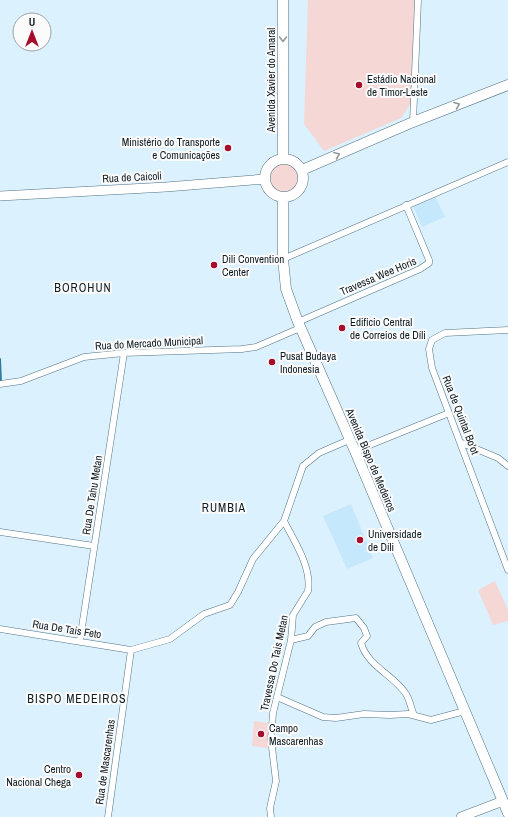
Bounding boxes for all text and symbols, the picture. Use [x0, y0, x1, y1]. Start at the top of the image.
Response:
north arrow [12, 12, 52, 52]
text: U [29, 15, 35, 29]
street label: Avenida Xavier do Amaral [264, 28, 278, 133]
one-way arrow [279, 36, 287, 42]
place label: Estádio Nacional de Timor-Leste [367, 72, 436, 99]
marker: Estádio Nacional de Timor-Leste [354, 80, 364, 90]
one-way arrow [454, 101, 461, 109]
place label: Ministério do Transporte e Comunicações [122, 135, 220, 162]
marker: Ministério do Transporte e Comunicações [223, 143, 233, 153]
one-way arrow [334, 151, 341, 159]
street label: Rua de Caicoli [102, 168, 162, 186]
place label: Dili Convention Center [222, 252, 284, 279]
street label: Travessa Wee Horis [338, 253, 419, 298]
marker: Dili Convention Center [209, 260, 219, 270]
district label: BOROHUN [54, 280, 112, 296]
place label: Edificio Central de Correios de Díli [350, 315, 426, 342]
marker: Edificio Central de Correios de Díli [337, 323, 347, 333]
street label: Rua do Mercado Municipal [95, 333, 203, 353]
place label: Pusat Budaya Indonesia [280, 349, 336, 376]
marker: Pusat Budaya Indonesia [267, 357, 277, 367]
street label: Rua de Quintal Bo'ot [440, 374, 483, 457]
street label: Avenida Bispo de Medeiros [342, 405, 399, 514]
street label: Rua De Tahu Metan [79, 454, 105, 536]
district label: RUMBIA [202, 500, 246, 516]
place label: Universidade de Díli [368, 527, 422, 554]
marker: Universidade de Díli [355, 535, 365, 545]
street label: Travessa Do Tais Metan [257, 614, 291, 712]
street label: Rua De Tais Feto [31, 617, 103, 641]
district label: BISPO MEDEIROS [27, 691, 127, 707]
street label: Rua de Mascarenhas [92, 718, 118, 805]
place label: Campo Mascarenhas [269, 721, 324, 748]
marker: Campo Mascarenhas [256, 729, 266, 739]
place label: Centro Nacional Chega [6, 762, 71, 789]
marker: Centro Nacional Chega [74, 770, 84, 780]

